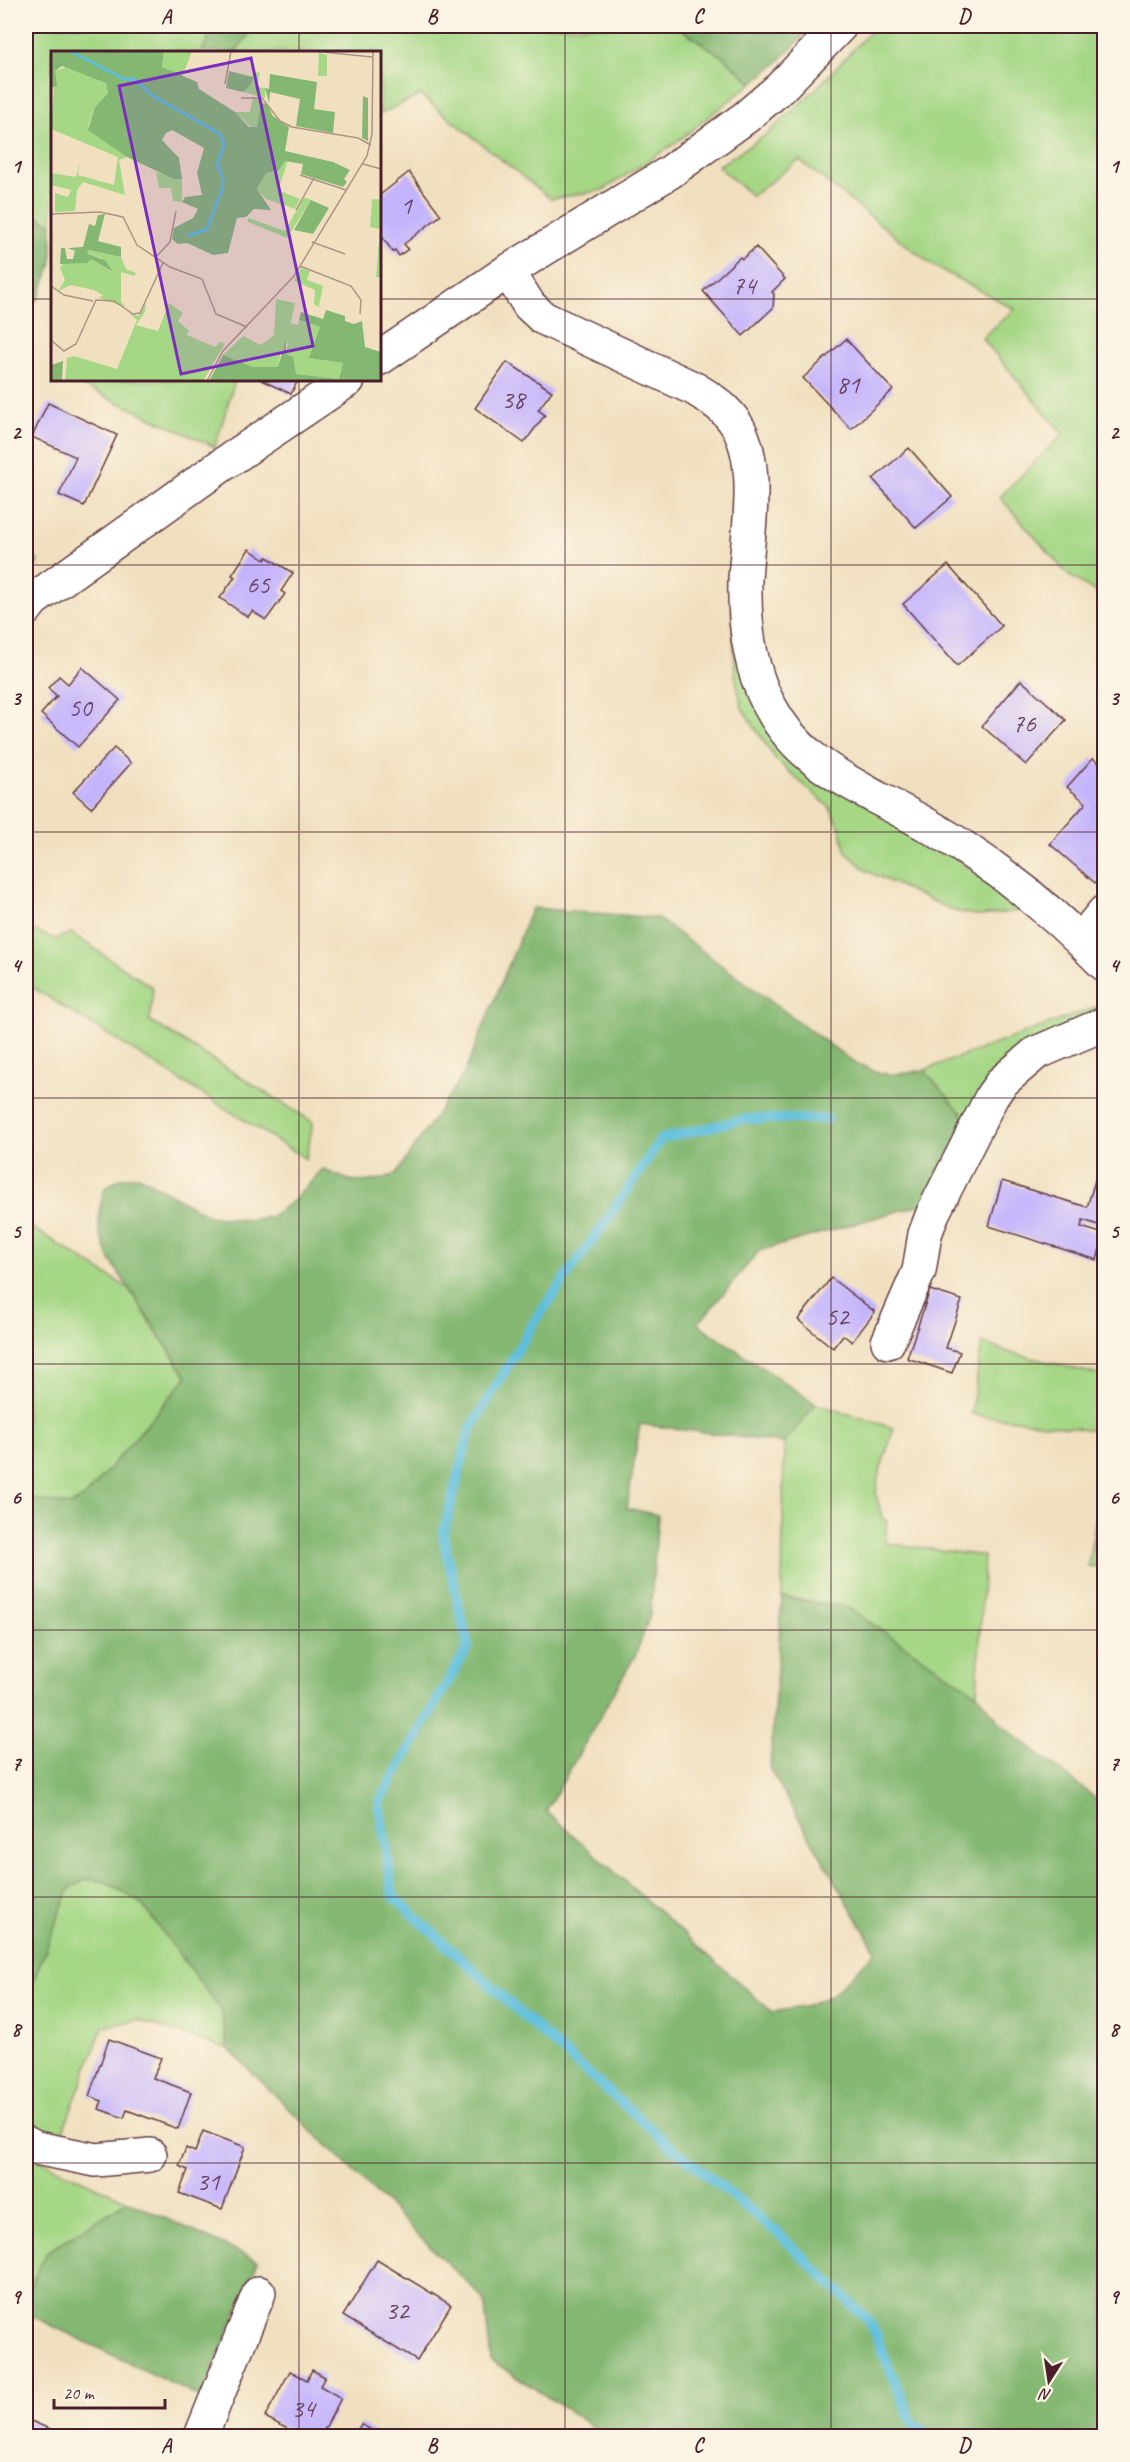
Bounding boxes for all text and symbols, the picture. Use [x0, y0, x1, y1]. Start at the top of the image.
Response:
text: A [161, 4, 173, 29]
text: B [427, 4, 439, 29]
text: C [693, 4, 705, 29]
text: D [958, 4, 972, 29]
inset map [51, 51, 381, 381]
text: 1 [12, 154, 23, 179]
text: 1 [1110, 154, 1121, 179]
house number: 1 [400, 189, 413, 222]
house number: 74 [732, 269, 758, 302]
house number: 81 [836, 368, 861, 401]
house number: 38 [501, 383, 527, 416]
text: 2 [12, 420, 23, 445]
text: 2 [1110, 420, 1121, 445]
house number: 65 [246, 568, 271, 601]
text: 3 [12, 686, 23, 711]
text: 3 [1110, 686, 1121, 711]
house number: 50 [68, 691, 94, 724]
house number: 76 [1012, 707, 1037, 740]
text: 4 [12, 953, 24, 978]
text: 4 [1110, 953, 1122, 978]
text: 5 [12, 1219, 23, 1244]
text: 5 [1110, 1219, 1121, 1244]
house number: 52 [825, 1300, 851, 1333]
text: 6 [11, 1485, 22, 1510]
text: 6 [1109, 1485, 1120, 1510]
text: 7 [12, 1751, 23, 1776]
text: 7 [1110, 1751, 1121, 1776]
text: 8 [12, 2017, 24, 2042]
text: 8 [1110, 2017, 1122, 2042]
house number: 31 [196, 2165, 221, 2198]
text: 9 [12, 2284, 23, 2309]
text: 9 [1110, 2284, 1121, 2309]
house number: 32 [385, 2294, 411, 2327]
north arrow [1019, 2351, 1079, 2411]
scale bar [54, 2372, 165, 2410]
text: 20 m [63, 2382, 96, 2404]
text: N [1036, 2383, 1053, 2406]
house number: 34 [291, 2392, 317, 2425]
text: A [161, 2433, 173, 2458]
text: B [427, 2433, 439, 2458]
text: C [693, 2433, 705, 2458]
text: D [958, 2433, 972, 2458]

